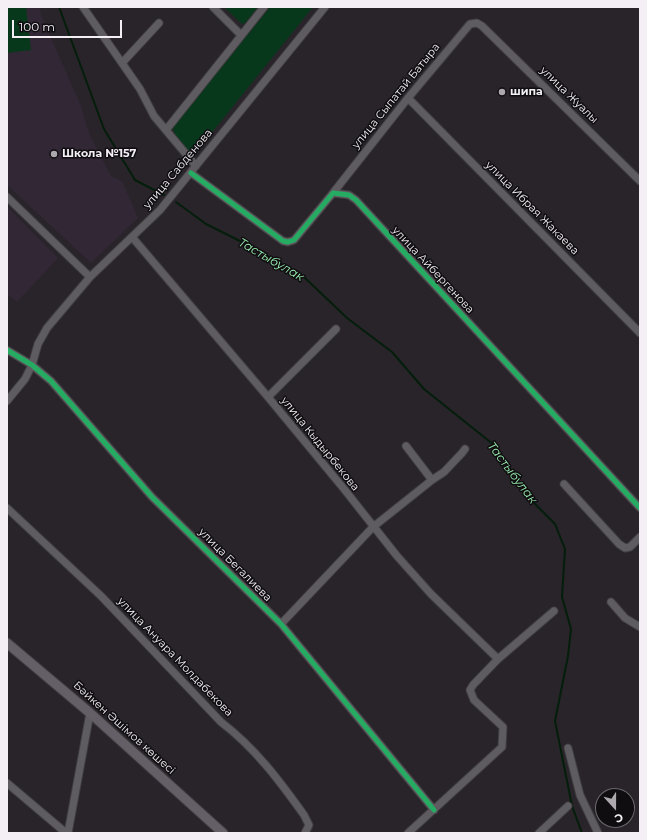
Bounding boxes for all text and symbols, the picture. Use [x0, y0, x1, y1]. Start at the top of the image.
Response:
scale bar [14, 12, 124, 38]
text: 100 m [19, 19, 55, 34]
street label: улица Сыпатай Батыра [349, 41, 443, 151]
street label: улица Жуалы [537, 64, 601, 126]
place label: шипа [510, 85, 543, 99]
marker: шипа [497, 87, 507, 97]
street label: улица Сабденова [141, 126, 215, 212]
place label: Школа №157 [62, 147, 136, 161]
marker: Школа №157 [49, 149, 59, 159]
street label: улица Ибрая Жакаева [482, 158, 582, 258]
street label: улица Айбергенова [389, 224, 477, 316]
water label: Тастыбулак [236, 235, 306, 285]
street label: улица Кыдырбекова [278, 394, 362, 494]
water label: Тастыбулак [484, 439, 540, 507]
street label: улица Бегалиева [196, 526, 274, 604]
street label: улица Ануара Молдабекова [115, 595, 235, 719]
street label: Бәйкен Әшімов көшесі [70, 679, 178, 777]
north arrow [595, 788, 635, 828]
text: С [613, 810, 625, 826]

